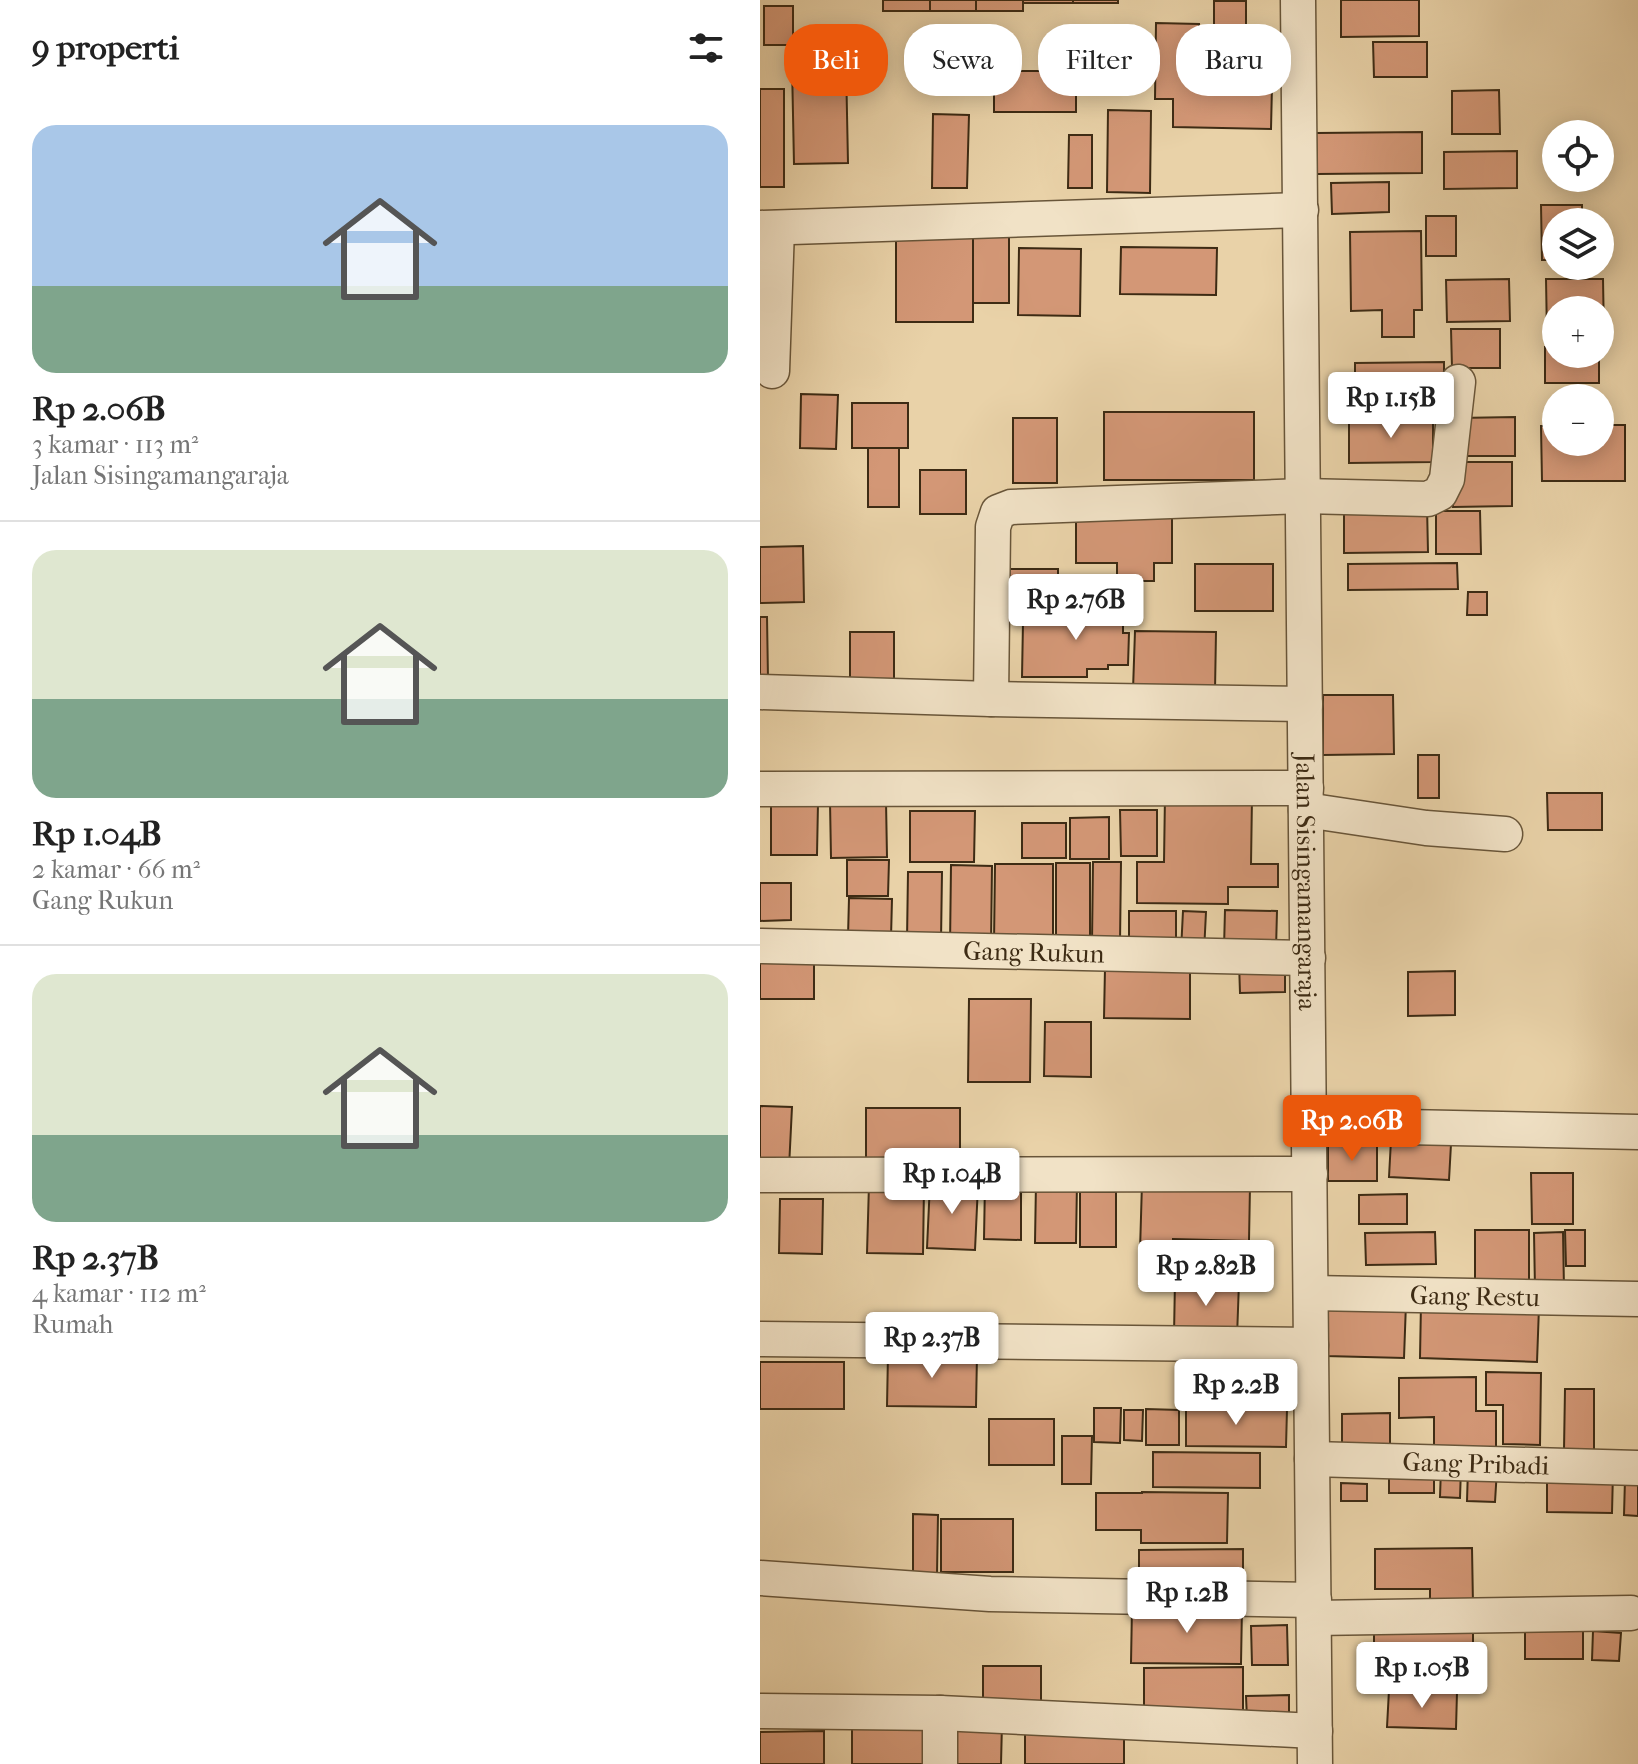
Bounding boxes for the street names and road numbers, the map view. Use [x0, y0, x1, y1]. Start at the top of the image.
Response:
street label: Jalan Sisingamangaraja [1289, 751, 1323, 1012]
street label: Gang Rukun [963, 935, 1105, 970]
street label: Gang Restu [1410, 1280, 1541, 1313]
street label: Gang Pribadi [1402, 1447, 1550, 1482]

